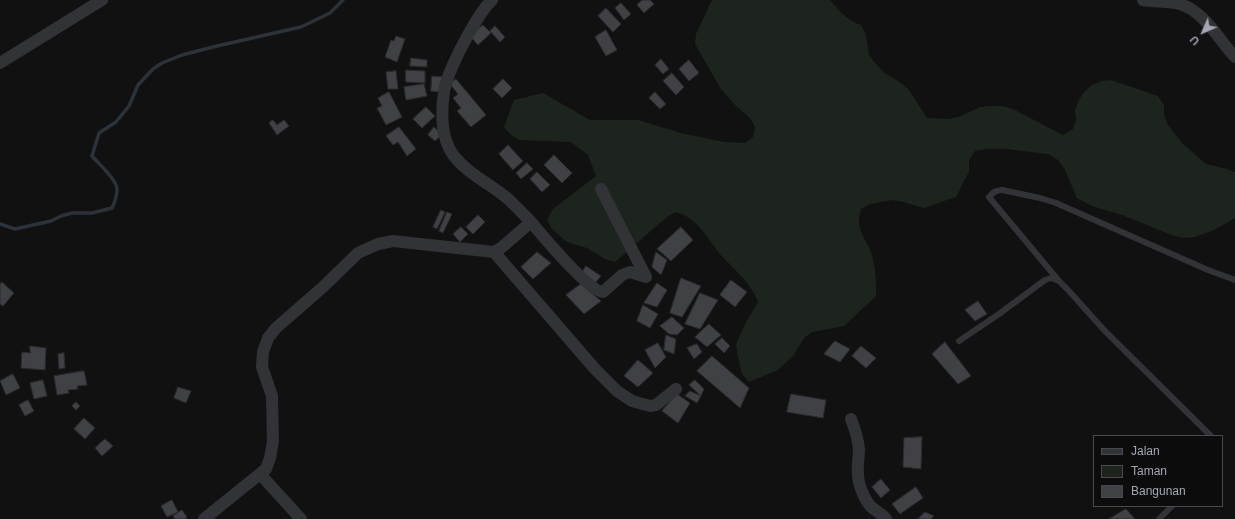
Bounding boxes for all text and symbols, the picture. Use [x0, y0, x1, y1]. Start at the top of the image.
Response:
north arrow [1183, 12, 1223, 52]
text: U [1187, 33, 1202, 48]
legend [1093, 435, 1223, 507]
text: Jalan [1131, 444, 1160, 458]
text: Taman [1131, 464, 1167, 478]
text: Bangunan [1131, 484, 1186, 498]

